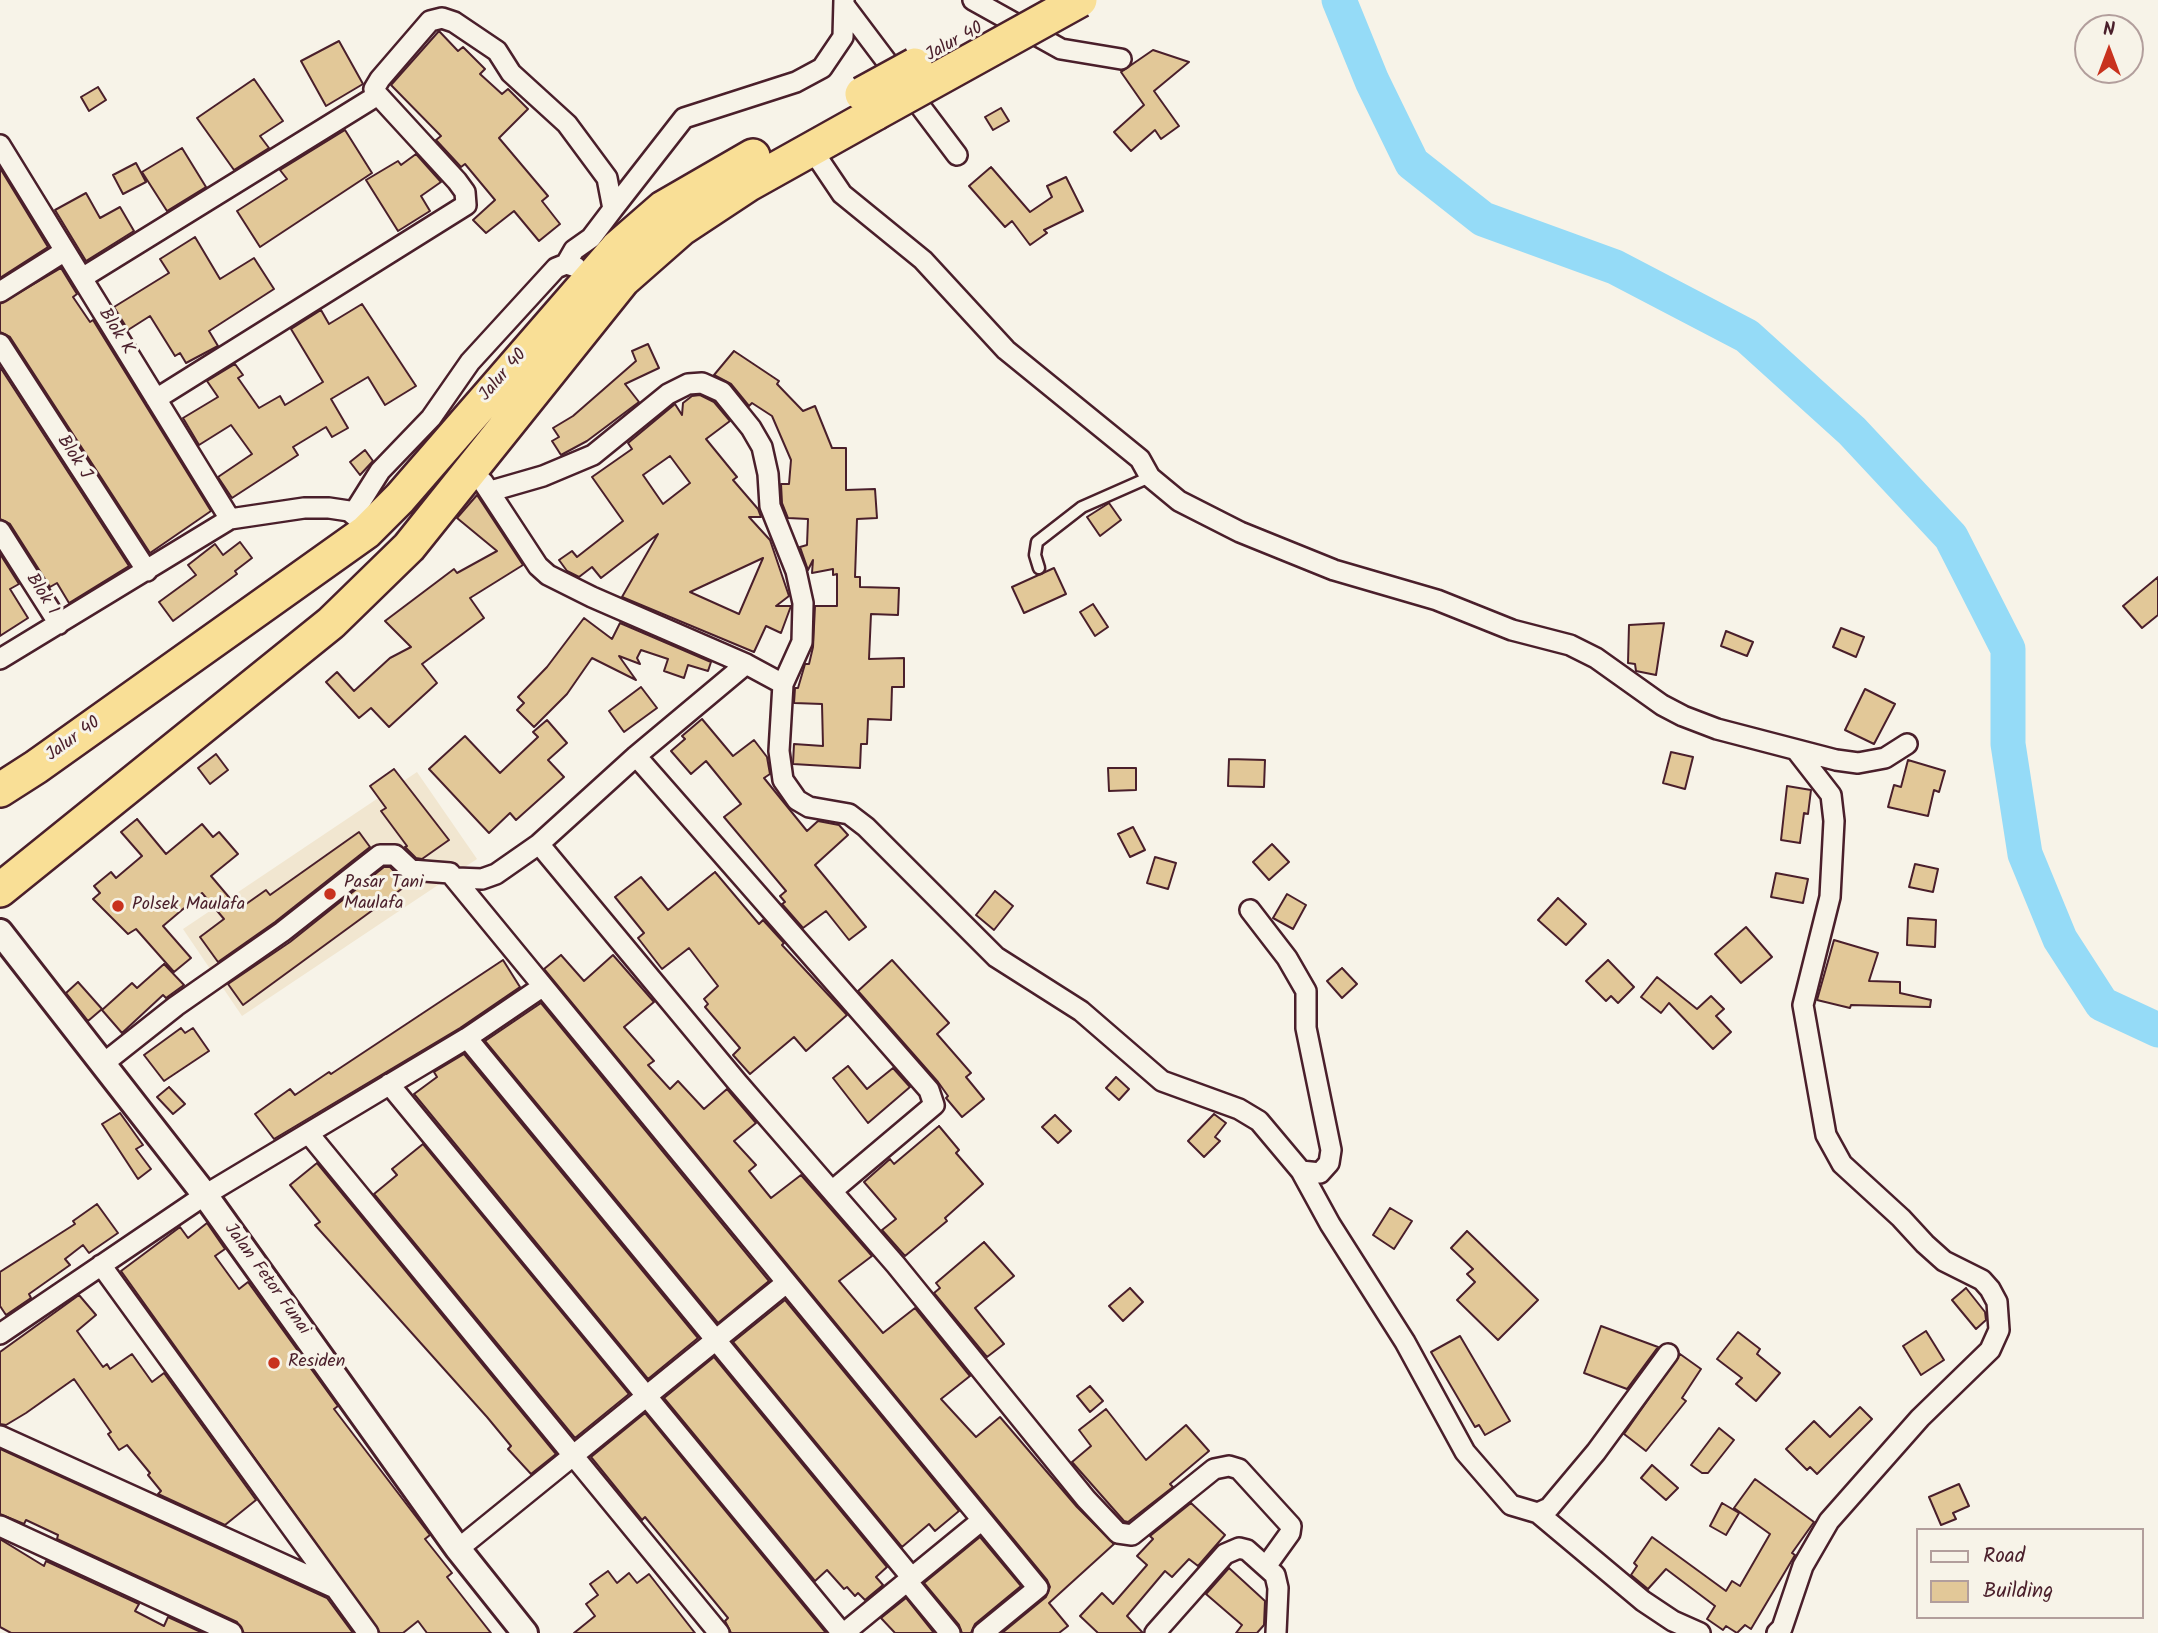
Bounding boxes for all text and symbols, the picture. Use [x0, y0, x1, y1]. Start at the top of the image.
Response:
north arrow [2074, 14, 2144, 84]
text: N [2103, 15, 2115, 45]
street label: Jalur 40 [923, 19, 987, 67]
street label: Blok K [93, 305, 137, 359]
street label: Jalur 40 [476, 346, 532, 406]
street label: Blok J [51, 432, 95, 484]
street label: Blok I [20, 570, 62, 620]
street label: Jalur 40 [43, 713, 105, 767]
place label: Pasar Tani Maulafa [344, 873, 423, 916]
marker: Pasar Tani Maulafa [322, 886, 338, 902]
place label: Polsek Maulafa [132, 895, 245, 917]
marker: Polsek Maulafa [110, 898, 126, 914]
street label: Jalan Fetor Funai [218, 1220, 314, 1340]
place label: Residen [288, 1352, 345, 1374]
marker: Residen [266, 1355, 282, 1371]
legend [1916, 1528, 2144, 1619]
text: Road [1983, 1540, 2025, 1573]
text: Building [1983, 1575, 2053, 1608]

